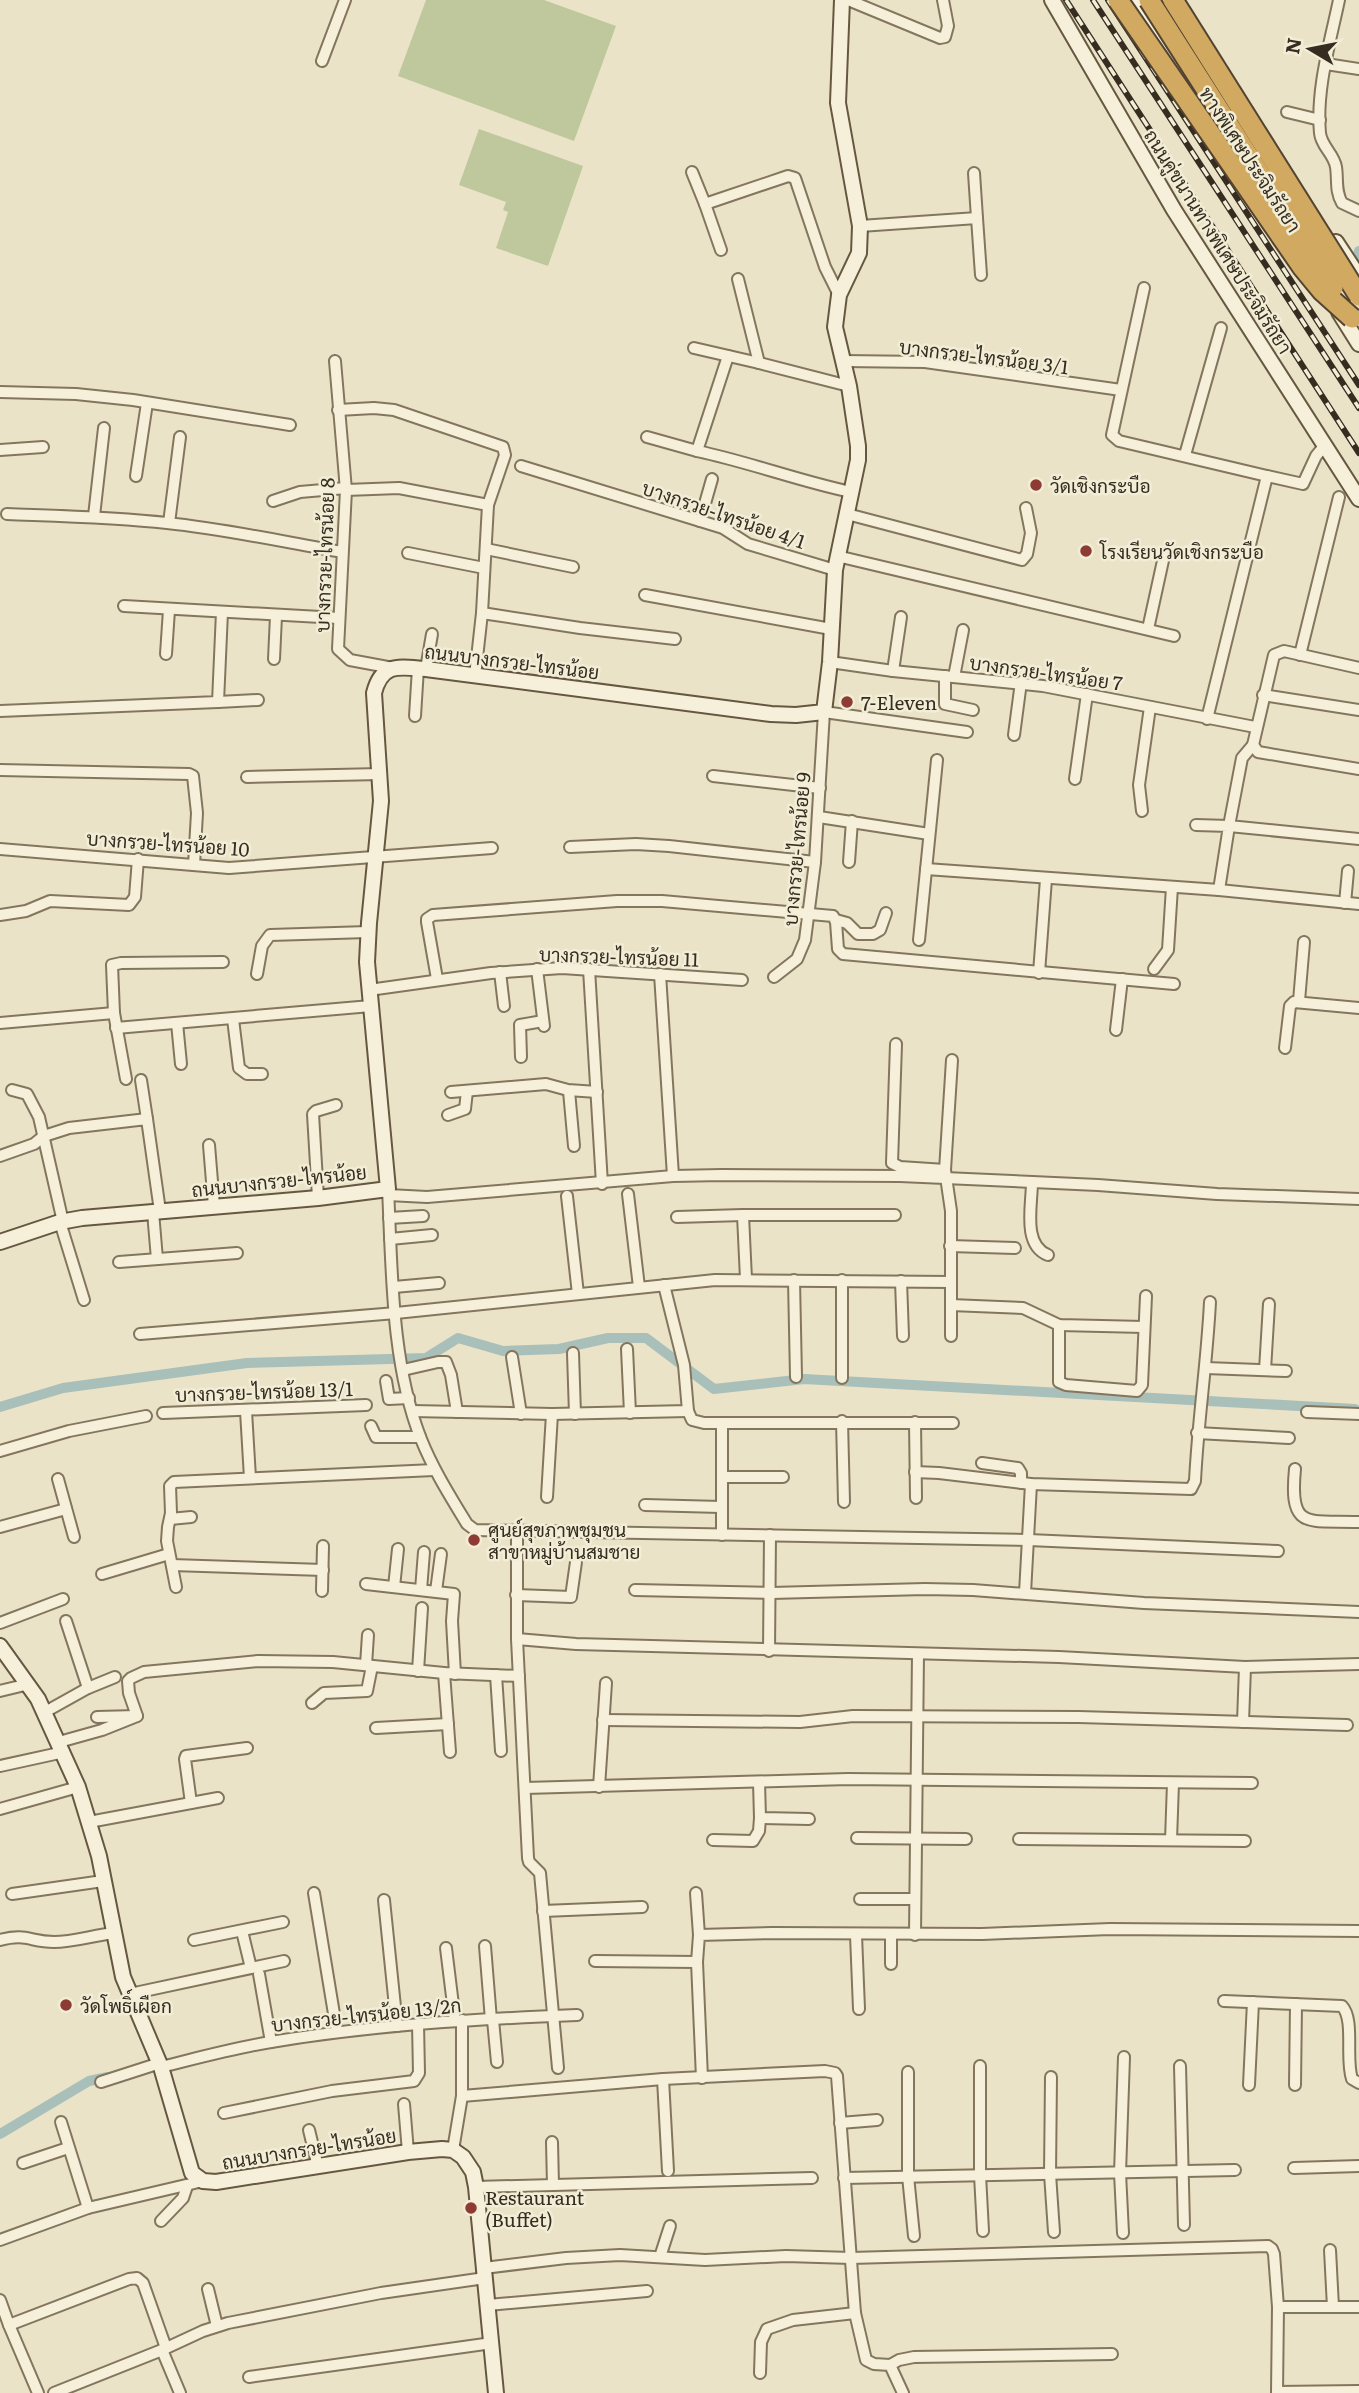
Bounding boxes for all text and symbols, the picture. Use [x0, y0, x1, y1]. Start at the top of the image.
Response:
north arrow [1275, 14, 1345, 84]
text: N [1277, 36, 1307, 56]
street label: ทางพิเศษประจิมรัถยา [1193, 81, 1309, 237]
street label: ถนนคู่ขนานทางพิเศษประจิมรัถยา [1137, 123, 1300, 359]
street label: บางกรวย-ไทรน้อย 3/1 [898, 332, 1071, 380]
place label: วัดเชิงกระบือ [1050, 471, 1151, 499]
street label: บางกรวย-ไทรน้อย 4/1 [639, 473, 810, 555]
street label: บางกรวย-ไทรน้อย 8 [307, 477, 341, 633]
marker: วัดเชิงกระบือ [1028, 477, 1044, 493]
place label: โรงเรียนวัดเชิงกระบือ [1099, 537, 1264, 565]
marker: โรงเรียนวัดเชิงกระบือ [1078, 543, 1094, 559]
street label: ถนนบางกรวย-ไทรน้อย [423, 636, 601, 686]
street label: บางกรวย-ไทรน้อย 7 [968, 647, 1125, 697]
place label: 7-Eleven [861, 688, 937, 716]
marker: 7-Eleven [839, 694, 855, 710]
street label: บางกรวย-ไทรน้อย 9 [775, 771, 817, 927]
street label: บางกรวย-ไทรน้อย 10 [86, 823, 250, 863]
street label: บางกรวย-ไทรน้อย 11 [539, 939, 700, 973]
street label: ถนนบางกรวย-ไทรน้อย [190, 1157, 368, 1203]
street label: บางกรวย-ไทรน้อย 13/1 [175, 1374, 354, 1408]
place label: ศูนย์สุขภาพชุมชน สาขาหมู่บ้านสมชาย [488, 1515, 640, 1566]
marker: ศูนย์สุขภาพชุมชน สาขาหมู่บ้านสมชาย [466, 1532, 482, 1548]
place label: วัดโพธิ์เผือก [80, 1988, 172, 2019]
street label: บางกรวย-ไทรน้อย 13/2ก [270, 1990, 462, 2038]
marker: วัดโพธิ์เผือก [58, 1997, 74, 2013]
street label: ถนนบางกรวย-ไทรน้อย [220, 2120, 398, 2176]
place label: Restaurant (Buffet) [485, 2183, 585, 2233]
marker: Restaurant (Buffet) [463, 2200, 479, 2216]

